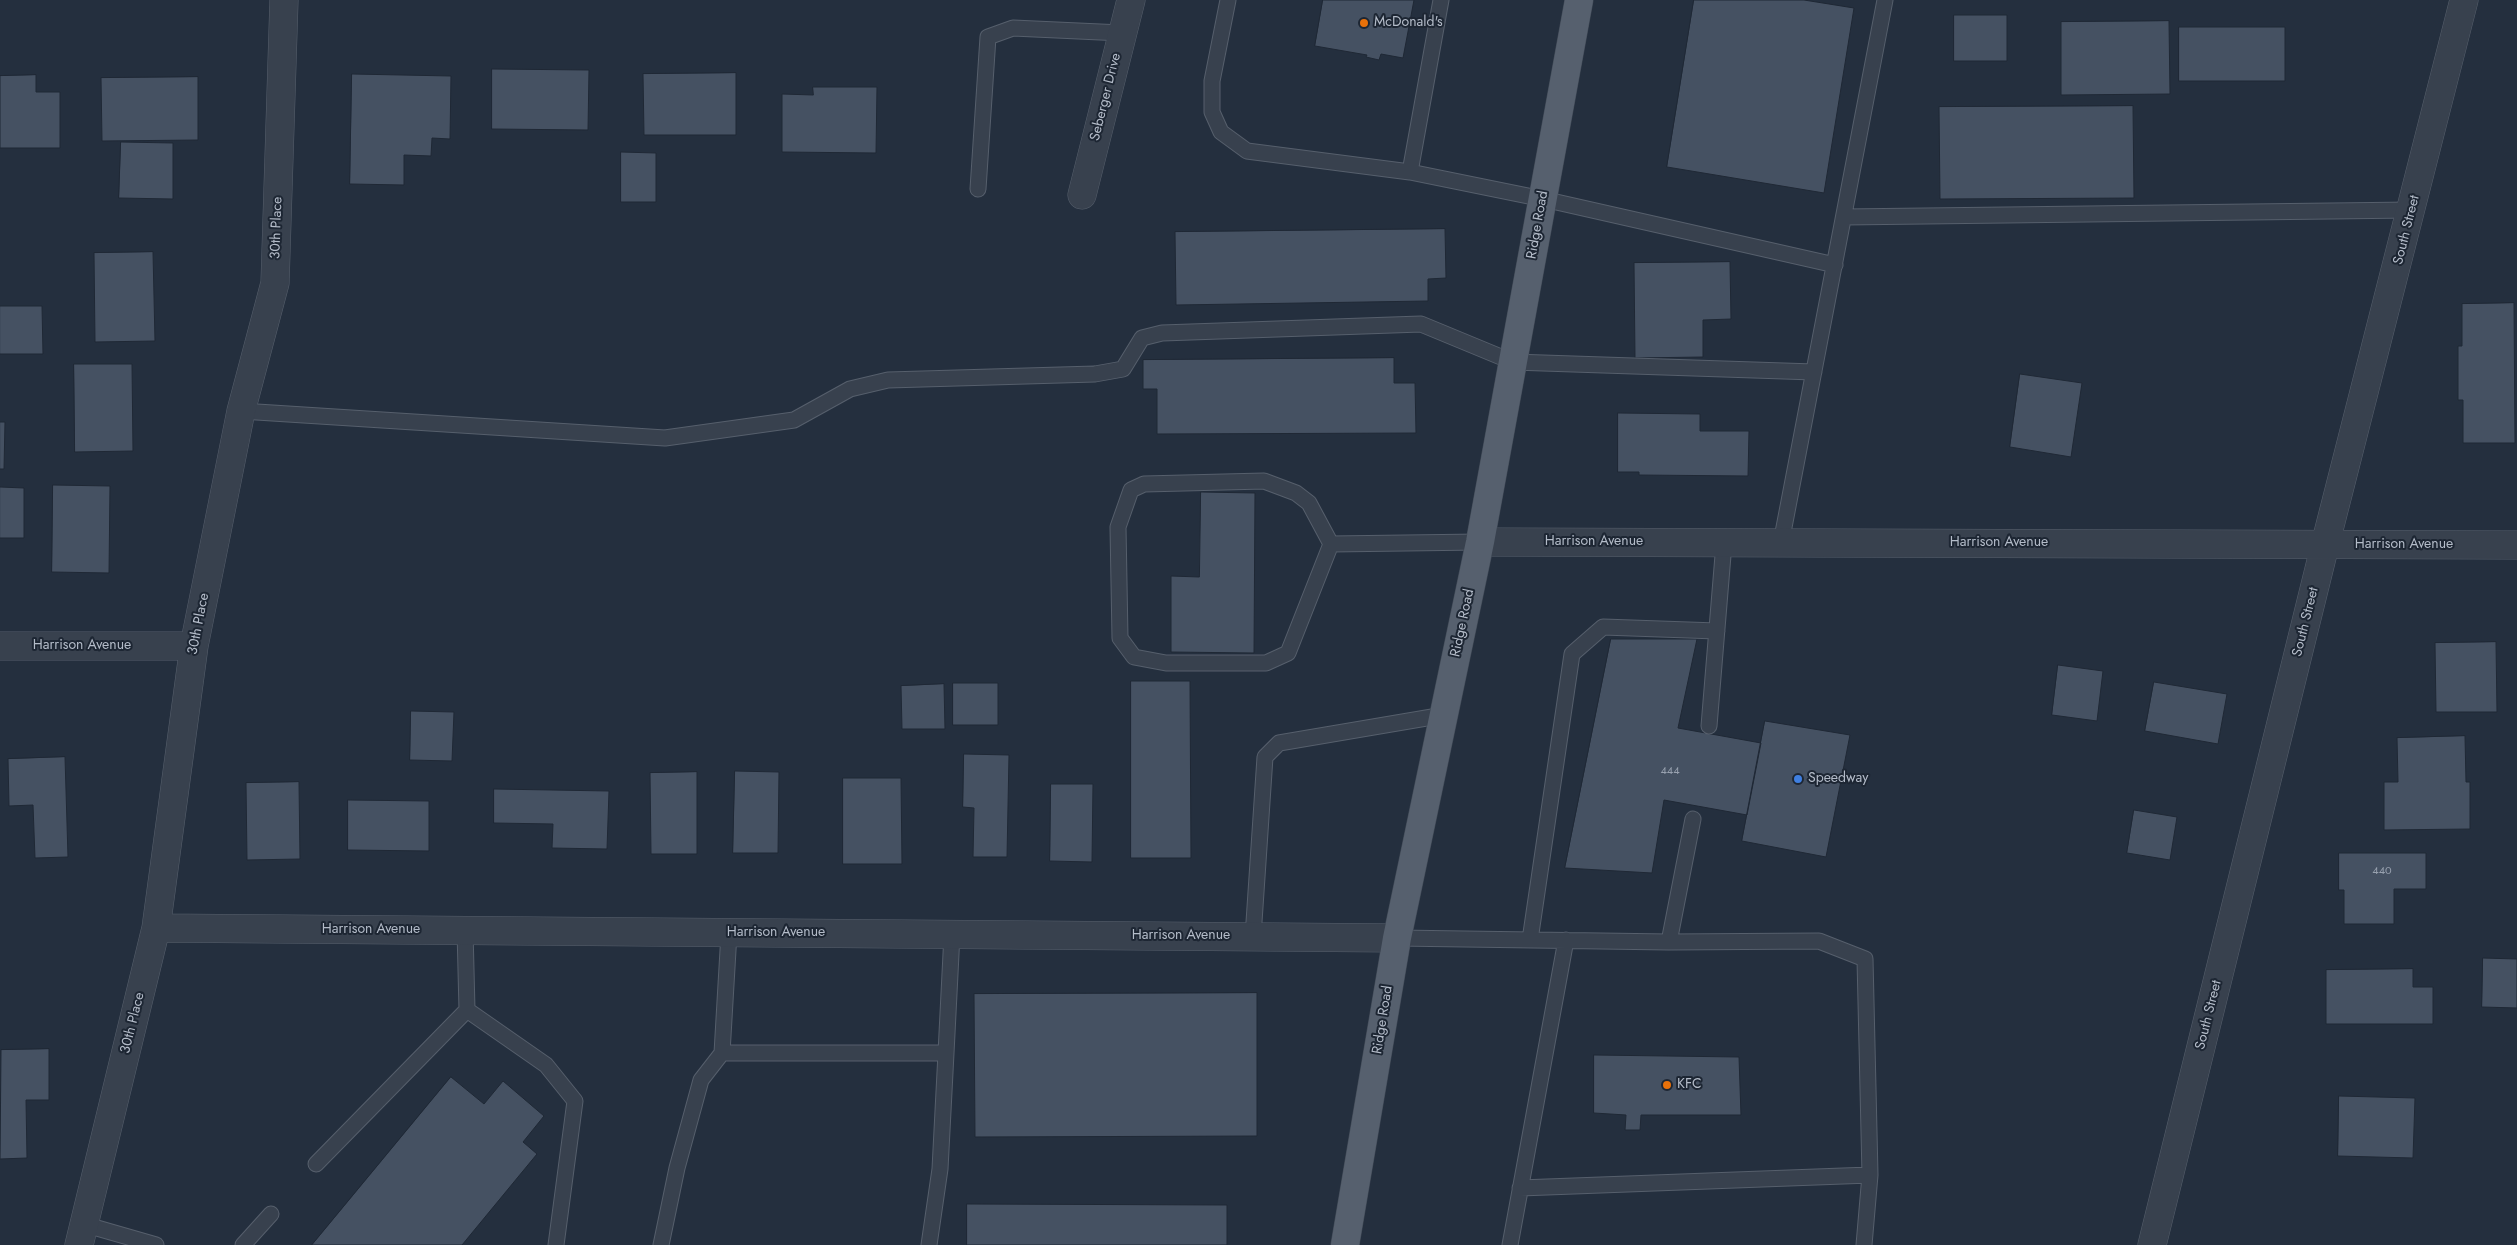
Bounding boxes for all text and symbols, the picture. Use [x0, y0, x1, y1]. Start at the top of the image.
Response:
place label: McDonald's [1374, 15, 1443, 31]
marker: McDonald's [1358, 17, 1370, 29]
street label: Seberger Drive [1087, 51, 1125, 143]
street label: Ridge Road [1524, 190, 1552, 260]
street label: South Street [2390, 194, 2424, 266]
street label: 30th Place [268, 196, 286, 260]
street label: Harrison Avenue [1545, 534, 1643, 550]
street label: Harrison Avenue [1950, 535, 2048, 551]
street label: Harrison Avenue [2355, 537, 2453, 553]
street label: South Street [2289, 586, 2323, 658]
street label: Ridge Road [1448, 587, 1478, 659]
street label: 30th Place [185, 592, 213, 656]
street label: Harrison Avenue [33, 638, 131, 654]
house number: 444 [1660, 764, 1680, 778]
place label: Speedway [1808, 771, 1868, 787]
marker: Speedway [1792, 773, 1804, 785]
house number: 440 [2372, 864, 2392, 878]
street label: Harrison Avenue [322, 922, 420, 938]
street label: Harrison Avenue [727, 925, 825, 941]
street label: Harrison Avenue [1132, 928, 1230, 944]
street label: South Street [2192, 979, 2226, 1051]
street label: Ridge Road [1369, 985, 1397, 1055]
street label: 30th Place [117, 991, 149, 1055]
place label: KFC [1677, 1077, 1701, 1093]
marker: KFC [1661, 1079, 1673, 1091]

